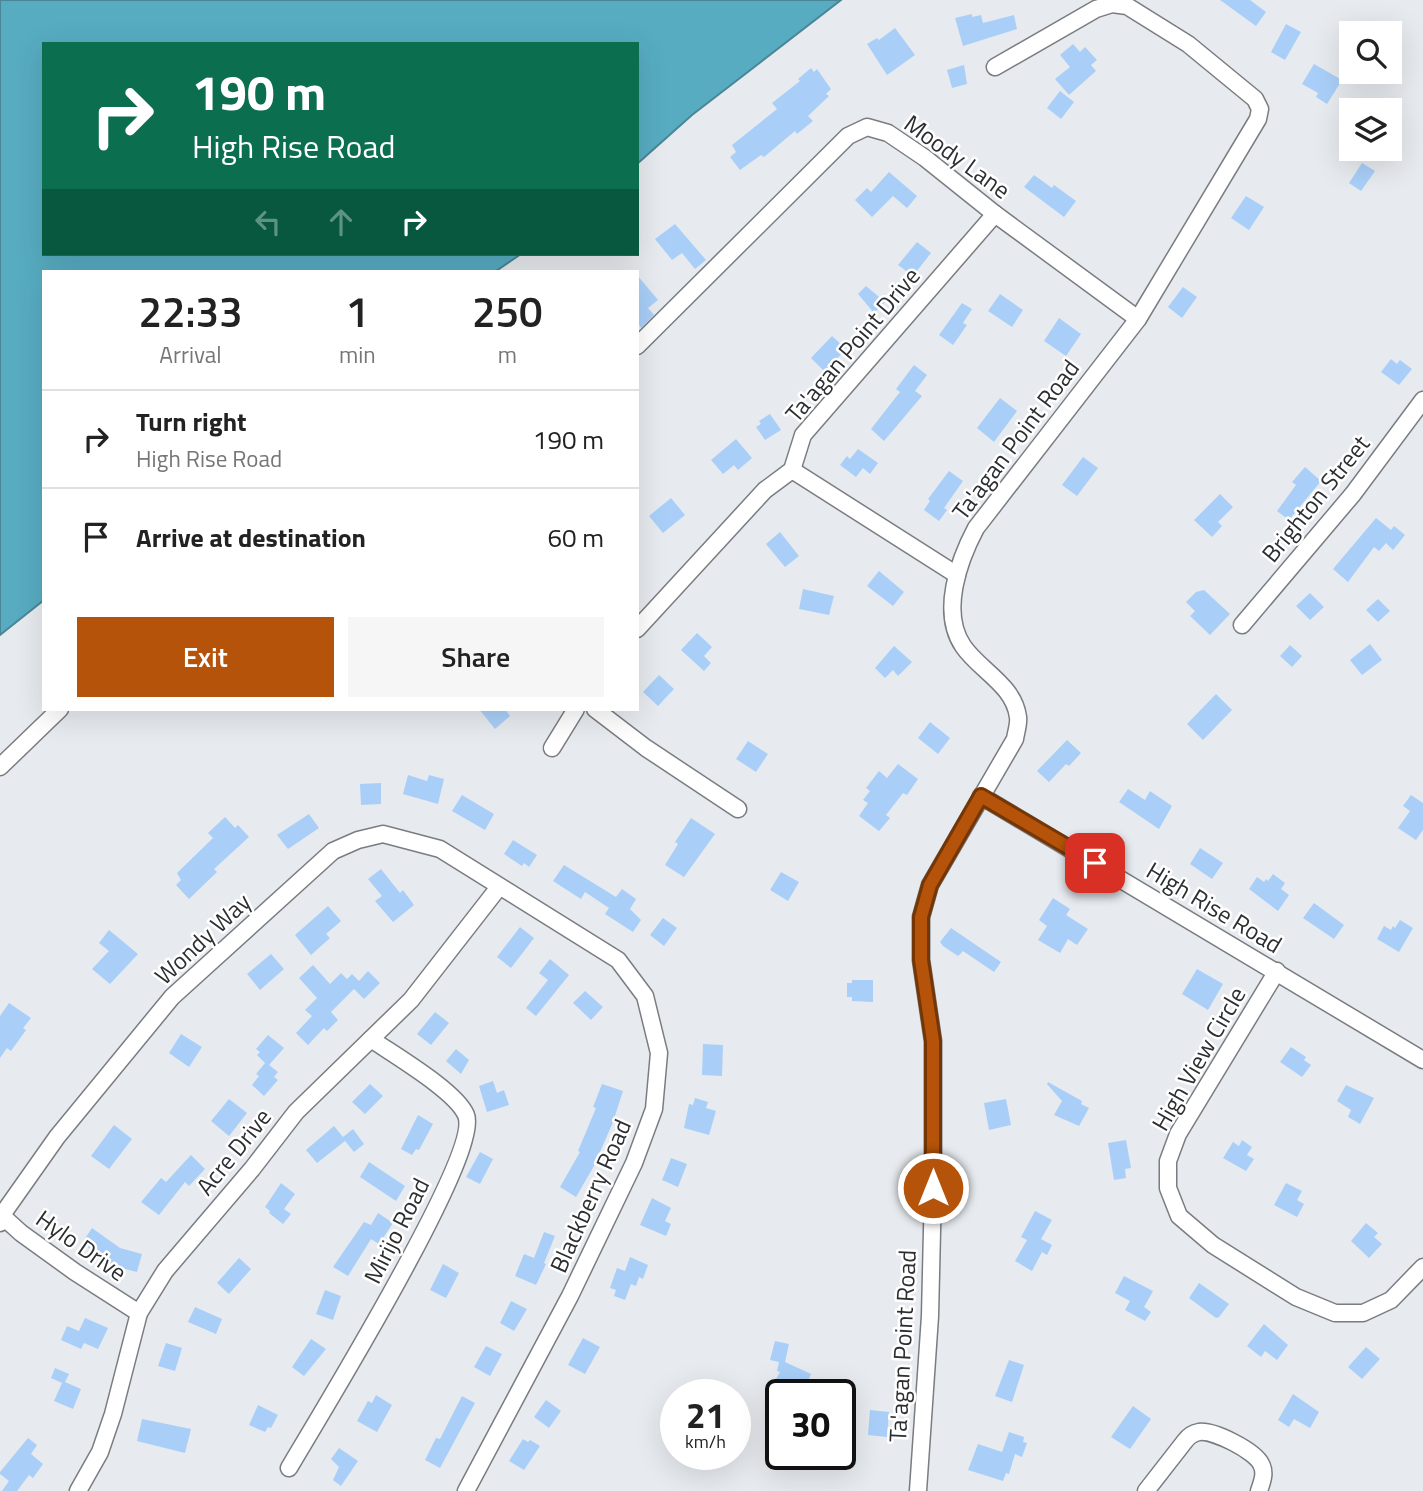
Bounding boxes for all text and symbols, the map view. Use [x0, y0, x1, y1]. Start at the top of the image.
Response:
map controls [1339, 21, 1402, 161]
button: search [1339, 21, 1402, 84]
text: 190 m [192, 54, 326, 129]
icon: right [77, 70, 168, 161]
button: layers [1339, 98, 1402, 161]
street label: Moody Lane [897, 105, 1018, 207]
text: High Rise Road [192, 122, 395, 170]
icon: left [249, 203, 287, 241]
icon: ahead [322, 203, 360, 241]
icon: right [395, 203, 433, 241]
street label: Ta'agan Point Drive [776, 259, 928, 430]
text: 22:33 [138, 279, 243, 343]
text: 1 [346, 279, 369, 343]
text: 250 [472, 279, 543, 343]
text: Arrival [159, 337, 222, 372]
text: min [339, 337, 376, 372]
text: m [498, 337, 517, 372]
street label: Ta'agan Point Road [943, 352, 1088, 527]
text: Turn right [136, 402, 247, 441]
icon: right [77, 420, 115, 458]
text: 190 m [533, 420, 604, 459]
street label: Brighton Street [1253, 427, 1378, 570]
text: High Rise Road [136, 441, 282, 476]
icon: arrive [77, 518, 115, 556]
text: Arrive at destination [136, 518, 366, 557]
text: 60 m [547, 518, 604, 557]
button: Exit [77, 617, 334, 697]
button: Share [348, 617, 604, 697]
pin [1065, 833, 1125, 893]
icon: arrive [1076, 844, 1114, 882]
street label: High Rise Road [1140, 852, 1289, 962]
street label: Wondy Way [146, 884, 259, 992]
street label: High View Circle [1142, 980, 1254, 1137]
street label: Acre Drive [187, 1100, 279, 1203]
street label: Blackberry Road [540, 1113, 640, 1278]
position arrow [896, 1151, 970, 1225]
street label: Mirijo Road [354, 1172, 438, 1290]
street label: Hylo Drive [29, 1201, 134, 1290]
street label: Ta'agan Point Road [879, 1249, 925, 1443]
speed limit sign: 30 [765, 1379, 856, 1470]
text: 21 [686, 1388, 725, 1442]
text: km/h [685, 1428, 726, 1455]

